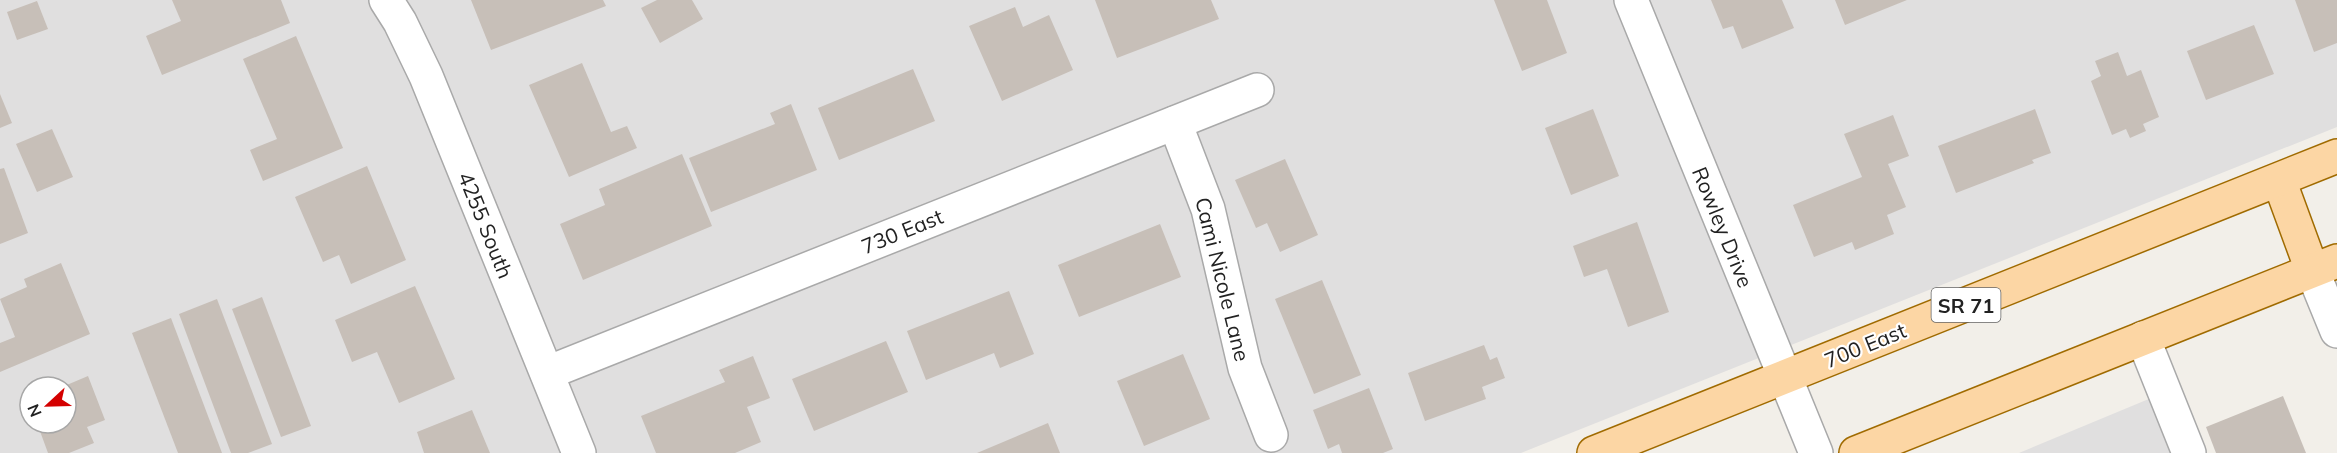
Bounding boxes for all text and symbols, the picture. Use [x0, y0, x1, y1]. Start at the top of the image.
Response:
street label: Rowley Drive [1687, 163, 1759, 291]
street label: 4255 South [453, 168, 519, 282]
street label: Cami Nicole Lane [1190, 194, 1256, 364]
street label: 730 East [857, 203, 947, 259]
road number: SR 71 [1932, 288, 2000, 322]
street label: 700 East [1820, 317, 1910, 373]
north arrow [18, 375, 78, 435]
text: N [23, 401, 46, 420]

